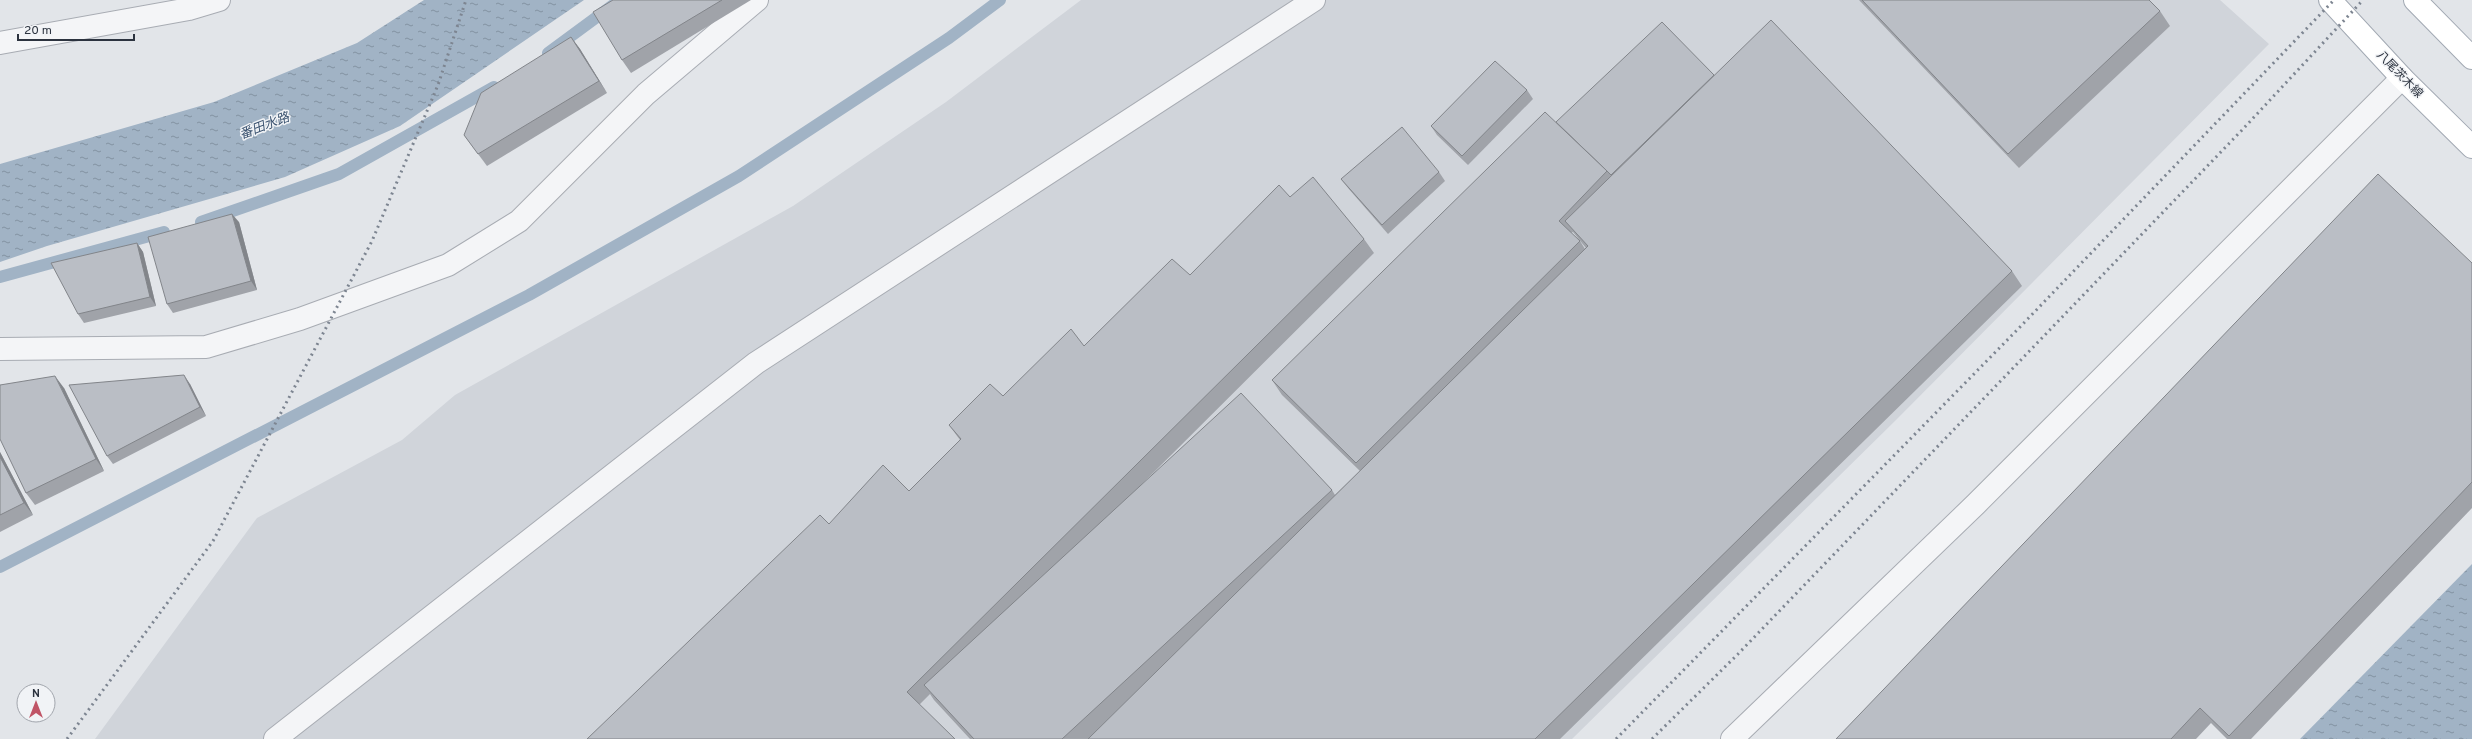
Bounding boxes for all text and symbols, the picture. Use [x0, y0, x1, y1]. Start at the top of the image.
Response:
scale bar [18, 16, 134, 42]
text: 20 m [24, 23, 52, 39]
street label: 八尾茨木線 [2373, 48, 2426, 102]
water label: 番田水路 [238, 110, 293, 144]
north arrow [16, 683, 56, 723]
text: N [32, 687, 40, 701]

